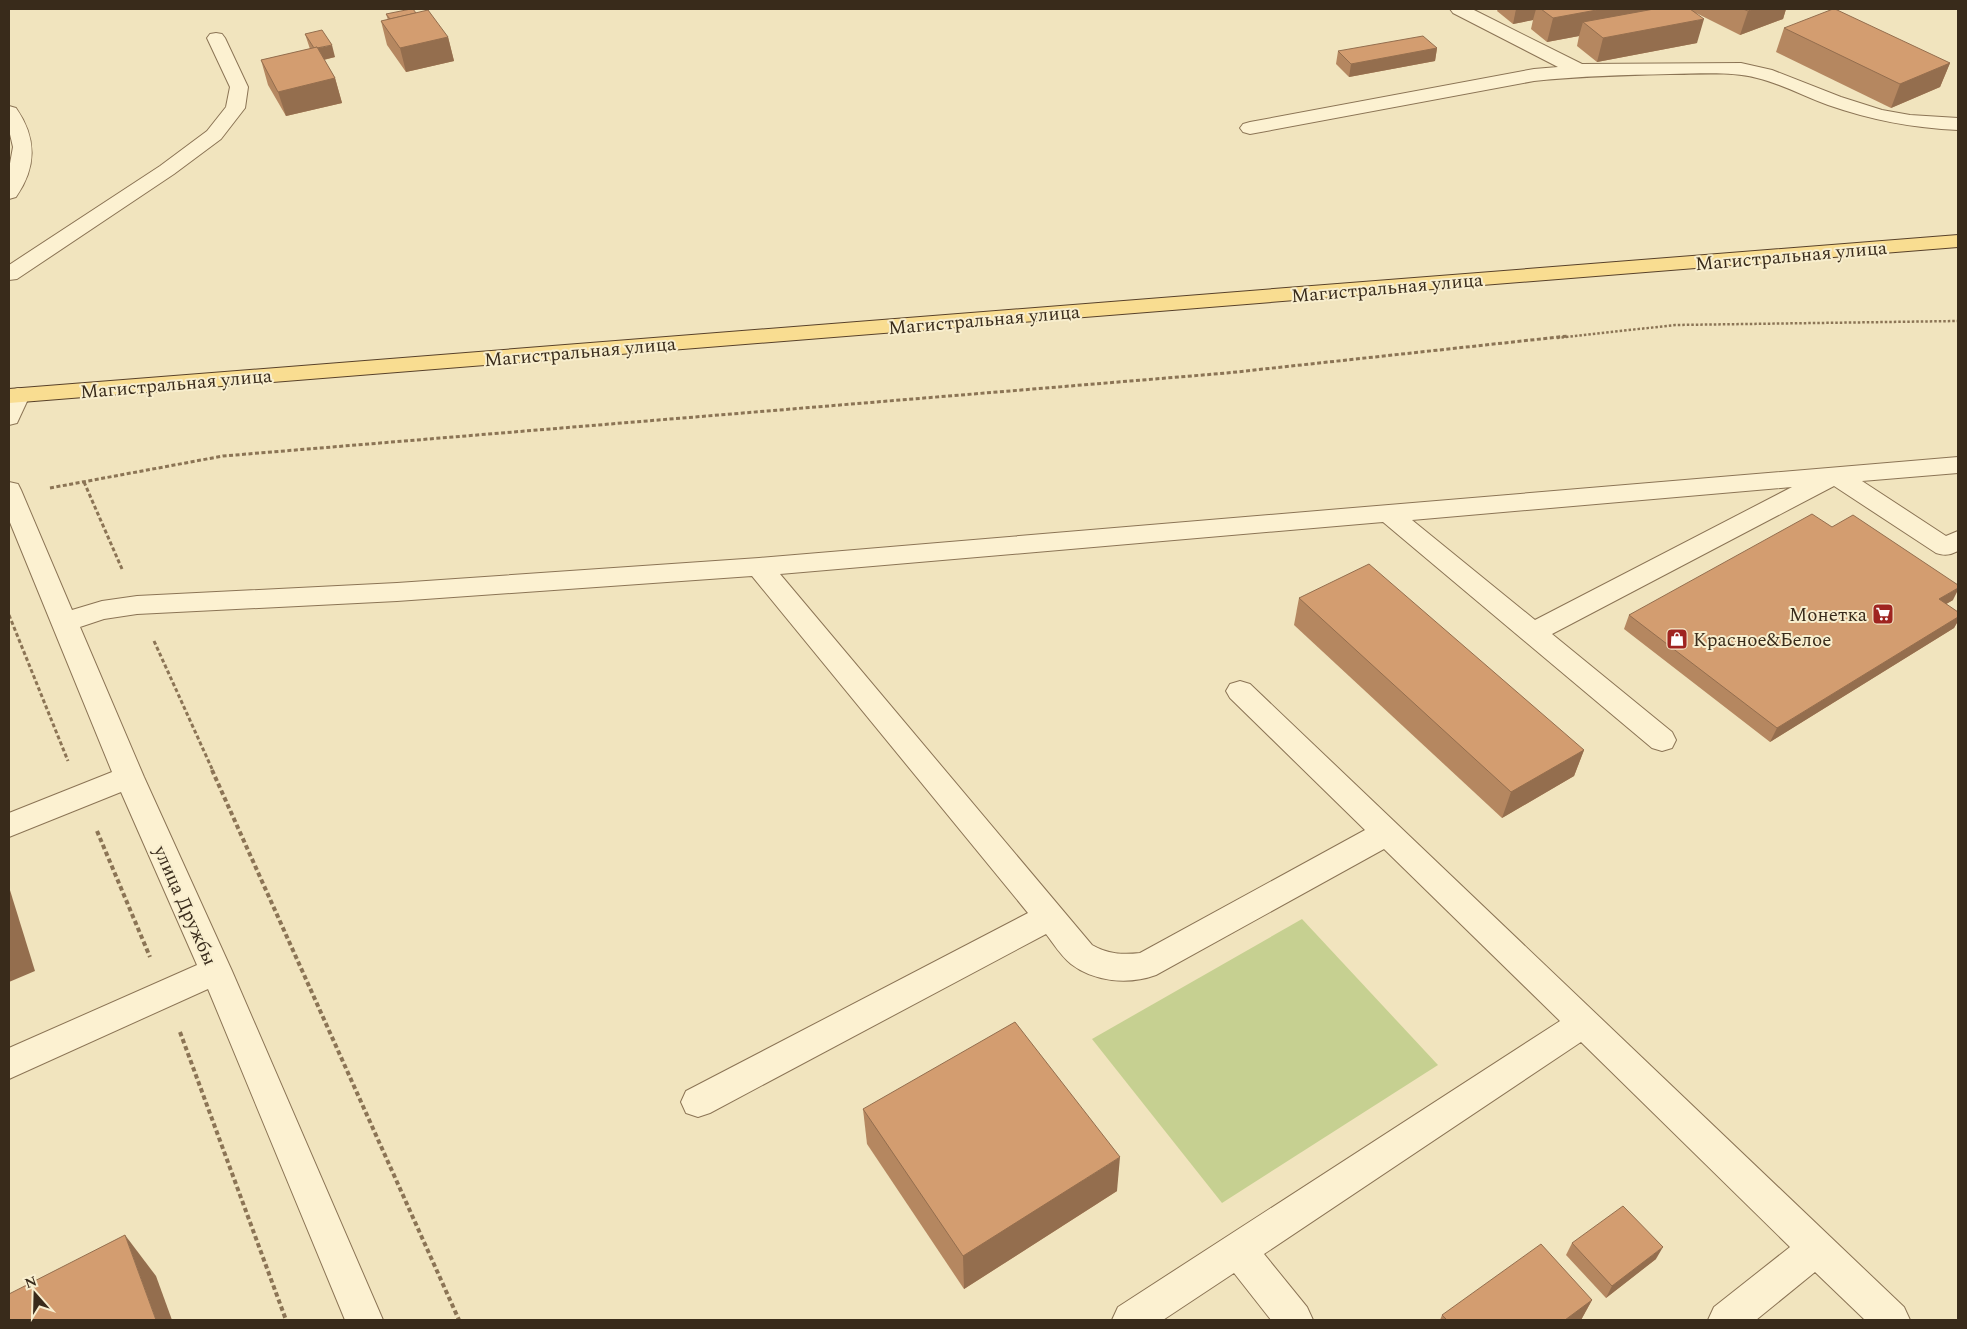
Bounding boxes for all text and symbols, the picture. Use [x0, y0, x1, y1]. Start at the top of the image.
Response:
street label: Магистральная улица [1694, 234, 1889, 279]
street label: Магистральная улица [1290, 266, 1485, 311]
street label: Магистральная улица [887, 298, 1082, 343]
street label: Магистральная улица [483, 330, 678, 375]
street label: Магистральная улица [79, 362, 274, 407]
place label: Монетка [1789, 601, 1868, 630]
supermarket icon: Монетка [1871, 602, 1895, 626]
place label: Красное&Белое [1693, 626, 1832, 655]
shop icon: Красное&Белое [1665, 627, 1689, 651]
street label: улица Дружбы [145, 840, 224, 970]
north arrow [10, 1269, 60, 1319]
text: N [22, 1270, 40, 1294]

